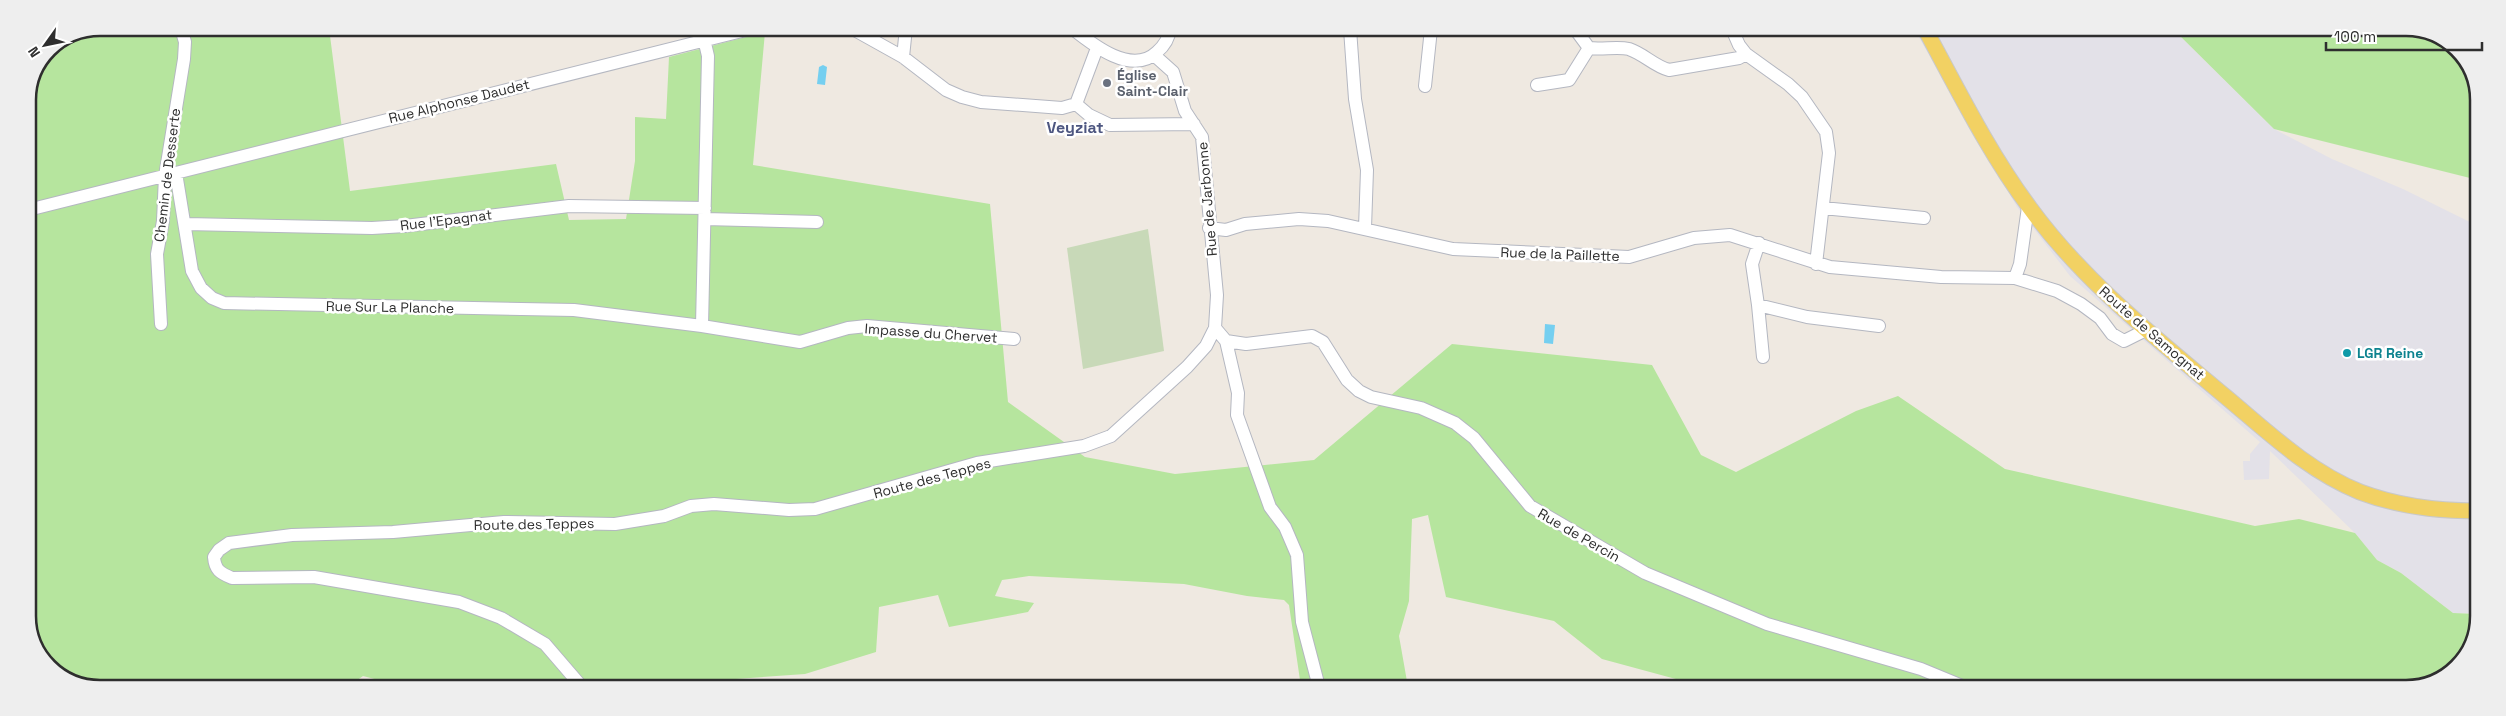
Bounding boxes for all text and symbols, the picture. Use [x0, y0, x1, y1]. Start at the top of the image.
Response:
north arrow [20, 20, 70, 70]
scale bar [2326, 20, 2482, 52]
text: 100 m [2334, 27, 2376, 46]
text: N [24, 43, 44, 61]
place label: Église Saint-Clair [1117, 66, 1188, 100]
street label: Rue Alphonse Daudet [387, 75, 531, 127]
marker: Église Saint-Clair [1101, 77, 1113, 89]
street label: Chemin de Desserte [150, 107, 184, 243]
district label: Veyziat [1046, 117, 1104, 138]
street label: Rue de Jarbonne [1193, 141, 1221, 257]
street label: Rue l'Epagnat [399, 205, 493, 235]
street label: Rue de la Paillette [1500, 243, 1620, 265]
street label: Route de Samognat [2096, 282, 2208, 384]
street label: Rue Sur La Planche [326, 297, 454, 317]
street label: Impasse du Chervet [864, 319, 998, 347]
place label: LGR Reine [2357, 344, 2423, 362]
marker: LGR Reine [2341, 347, 2353, 359]
street label: Route des Teppes [871, 454, 993, 502]
street label: Rue de Percin [1535, 504, 1623, 566]
street label: Route des Teppes [473, 514, 595, 534]

